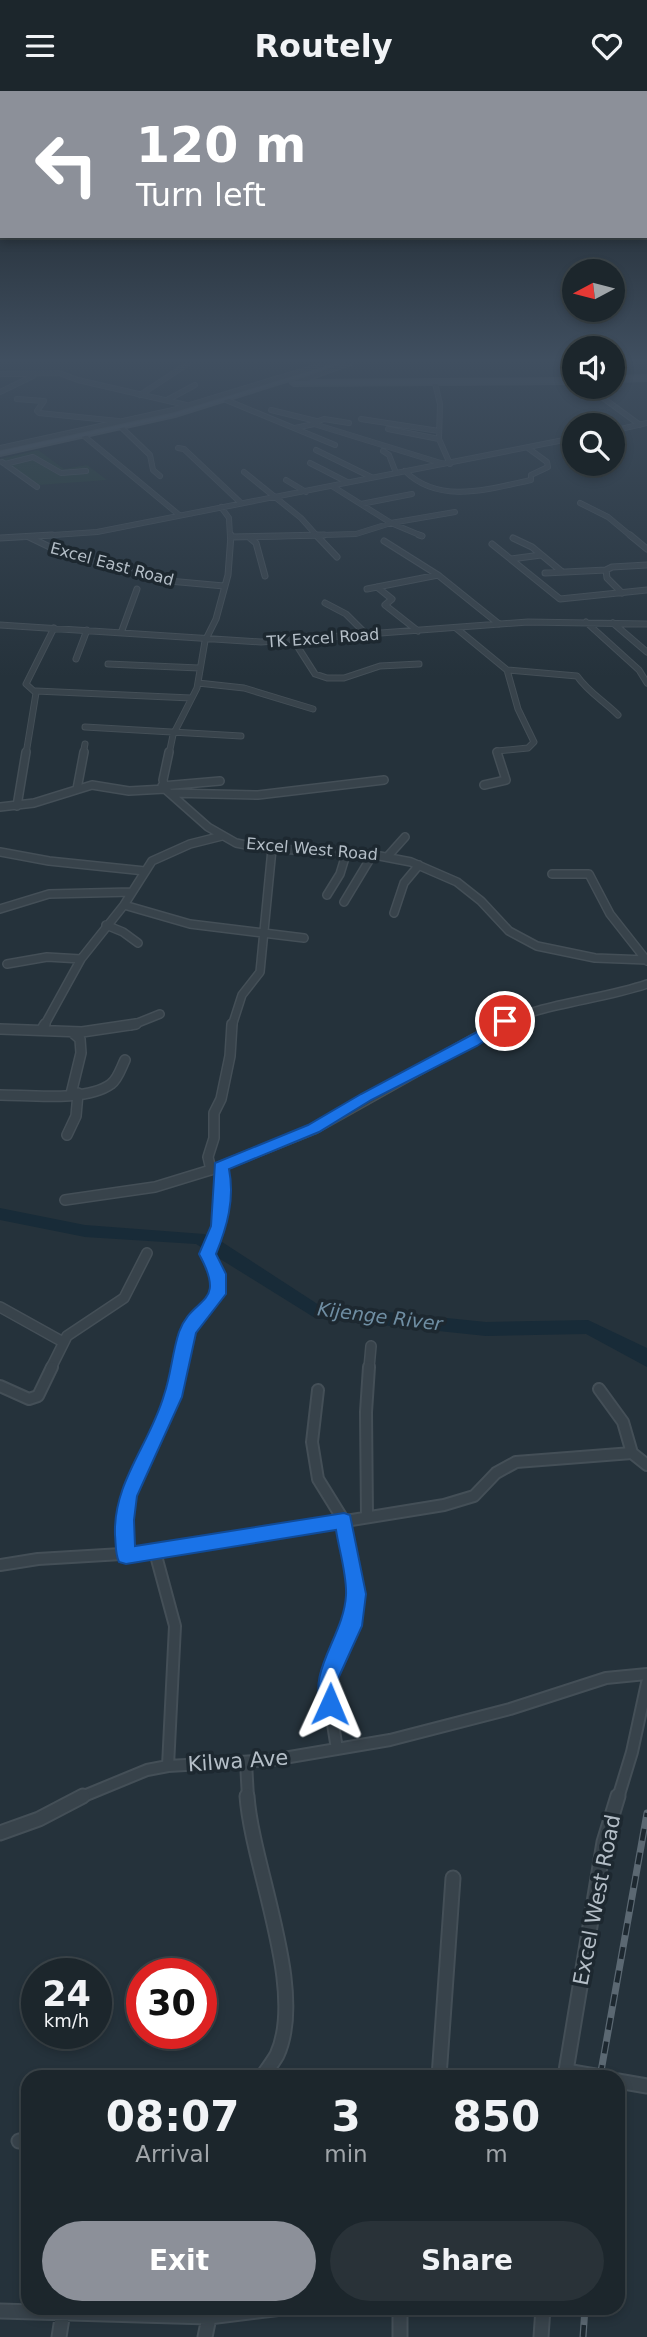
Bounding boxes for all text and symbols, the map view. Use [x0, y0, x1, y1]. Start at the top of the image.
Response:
icon: menu [21, 27, 59, 65]
text: Routely [254, 27, 393, 65]
icon: heart [588, 27, 626, 65]
text: 120 m [136, 117, 306, 174]
icon: left [21, 119, 112, 210]
text: Turn left [136, 176, 266, 214]
north arrow [562, 259, 625, 322]
map controls [562, 259, 625, 476]
button: sound [562, 336, 625, 399]
button: search [562, 413, 625, 476]
street label: Excel East Road [48, 538, 176, 590]
street label: TK Excel Road [265, 625, 380, 651]
street label: Excel West Road [245, 834, 379, 864]
pin [475, 991, 535, 1051]
icon: arrive [486, 1002, 524, 1040]
water label: Kijenge River [316, 1297, 445, 1335]
position arrow [293, 1667, 367, 1741]
street label: Kilwa Ave [187, 1746, 289, 1776]
street label: Excel West Road [569, 1813, 625, 1987]
speed limit sign: 30 [126, 1958, 217, 2049]
text: 24 [42, 1974, 91, 2014]
text: km/h [44, 2010, 89, 2031]
text: 08:07 [106, 2092, 240, 2141]
text: 3 [331, 2092, 361, 2141]
text: 850 [453, 2092, 540, 2141]
text: Arrival [135, 2141, 210, 2167]
text: min [324, 2141, 368, 2167]
text: m [485, 2141, 508, 2167]
button: Exit [42, 2221, 316, 2301]
button: Share [330, 2221, 604, 2301]

